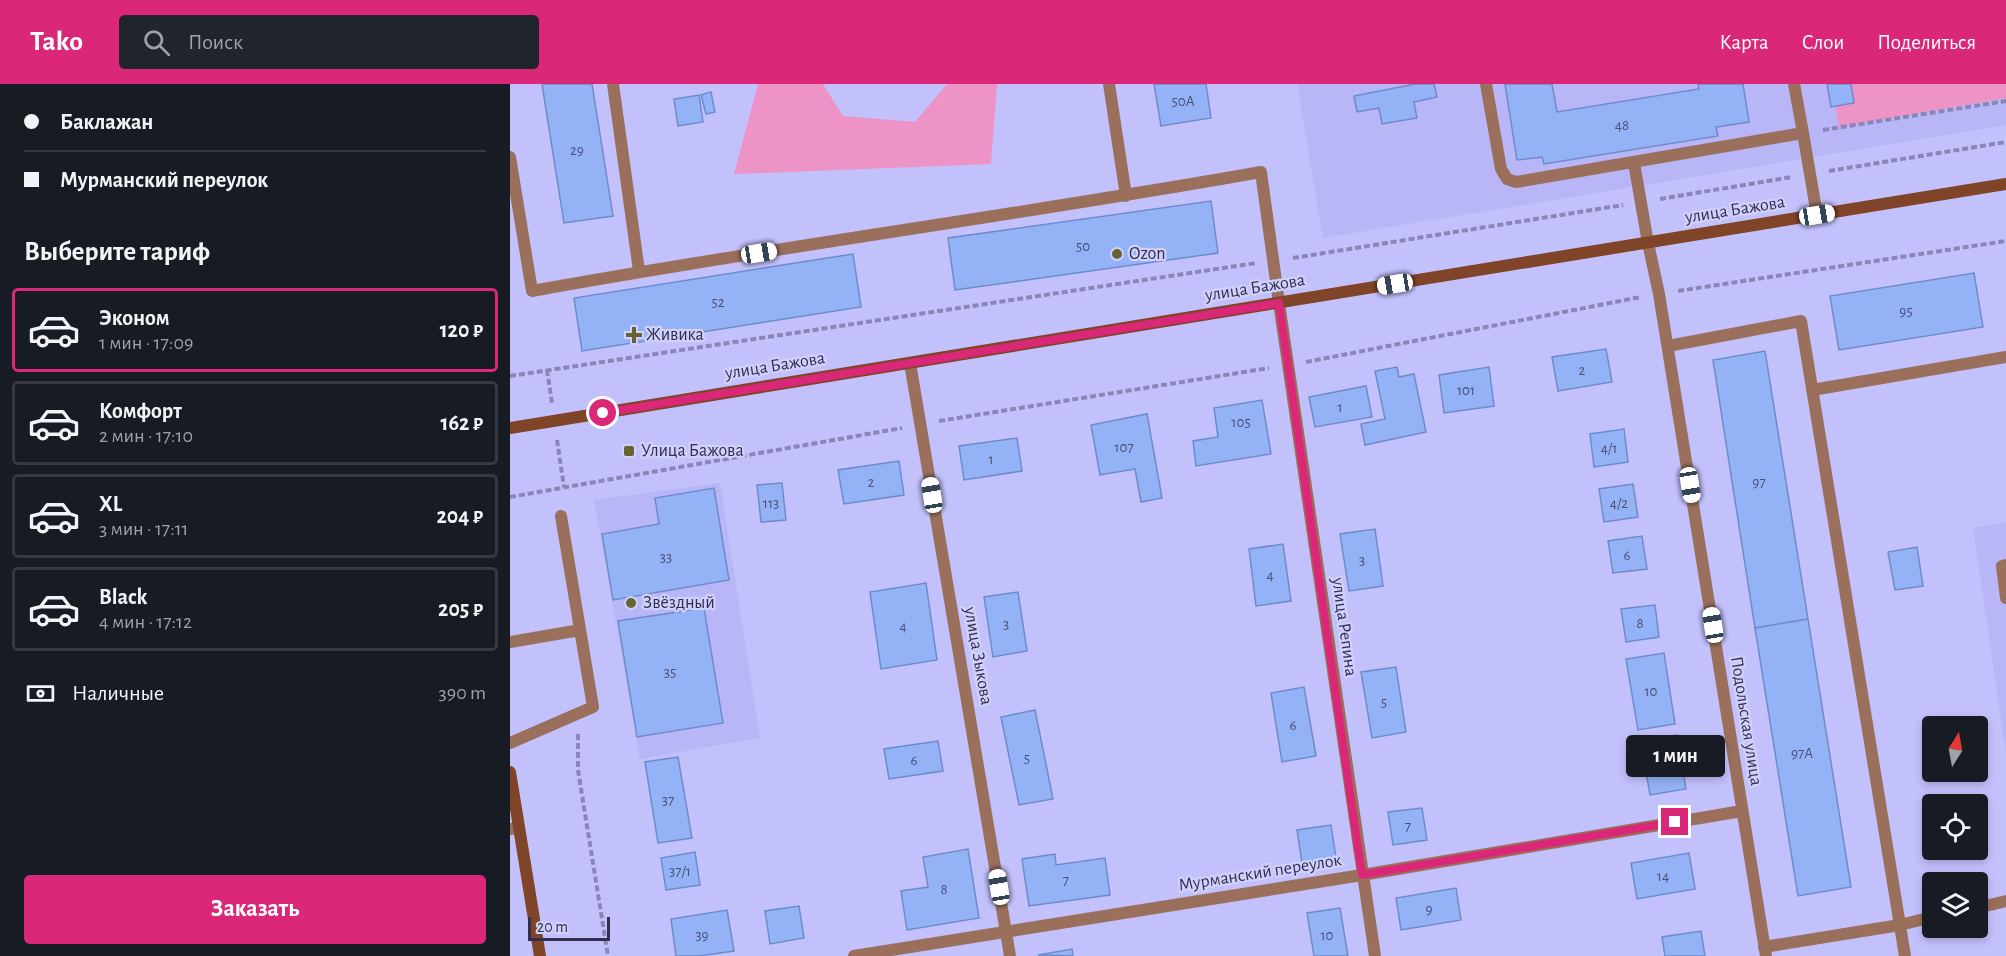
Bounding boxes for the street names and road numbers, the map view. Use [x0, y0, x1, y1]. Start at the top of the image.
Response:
street label: улица Бажова [1683, 193, 1786, 227]
street label: улица Бажова [1203, 271, 1306, 305]
street label: улица Бажова [723, 349, 826, 383]
street label: улица Репина [1328, 576, 1360, 677]
street label: улица Зыкова [960, 605, 995, 706]
street label: Подольская улица [1727, 655, 1765, 787]
street label: Мурманский переулок [1177, 851, 1343, 895]

